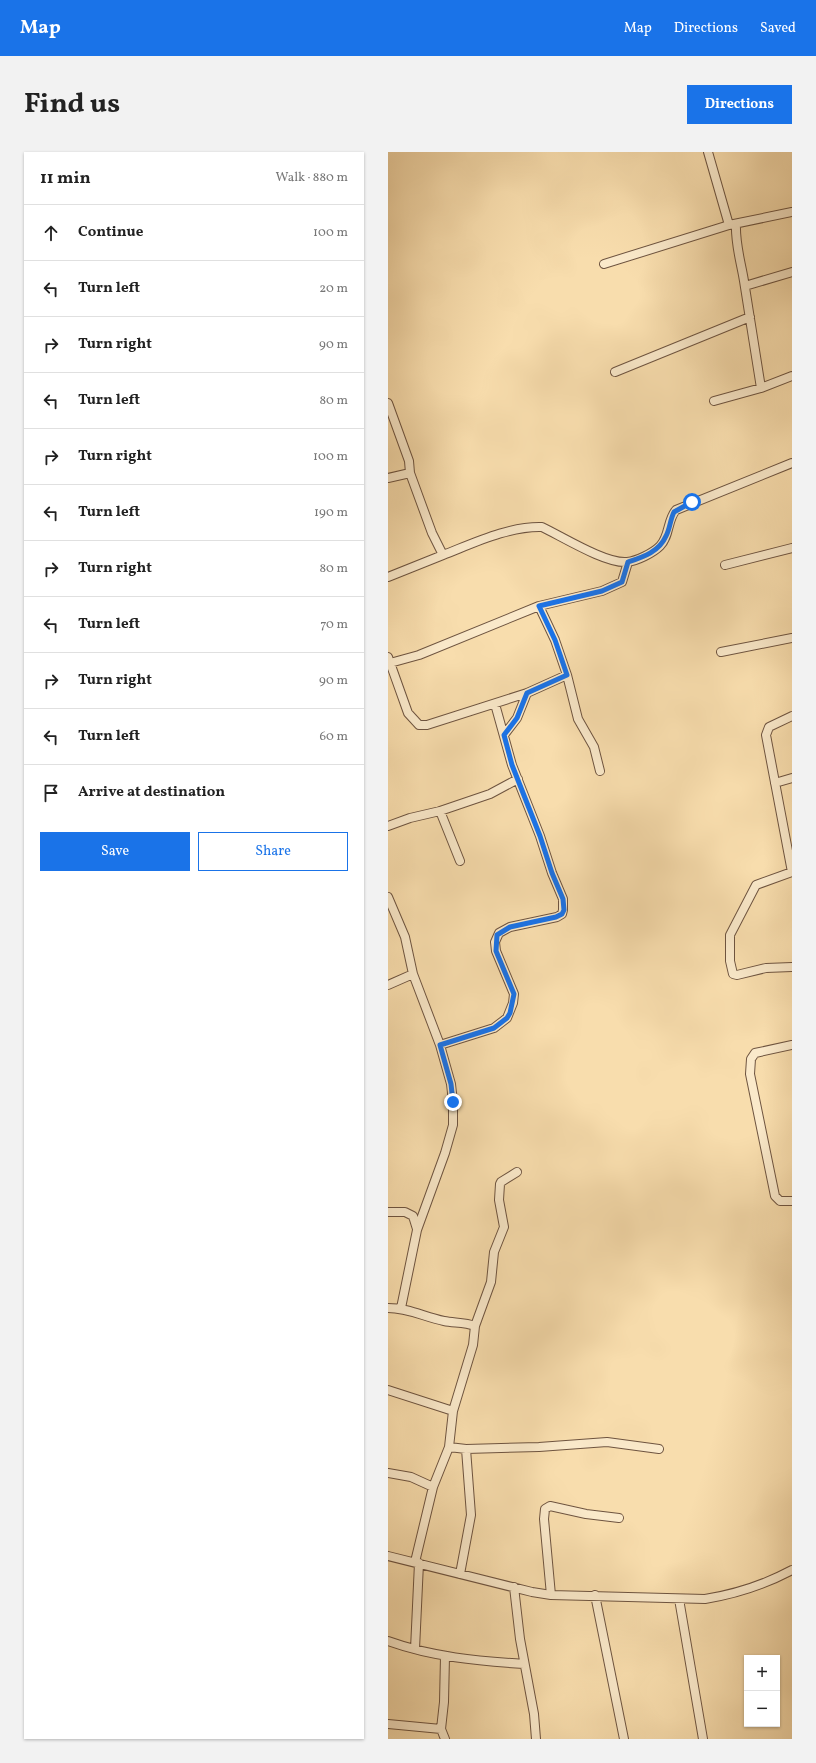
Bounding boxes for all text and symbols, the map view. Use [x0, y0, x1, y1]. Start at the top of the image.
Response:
text: Map [20, 15, 61, 41]
text: Map [624, 19, 652, 38]
text: Directions [674, 19, 738, 38]
text: Saved [760, 19, 796, 38]
text: Find us [24, 85, 120, 124]
button: Directions [687, 85, 792, 124]
text: 11 min [40, 167, 91, 190]
text: Walk · 880 m [276, 169, 348, 187]
icon: ahead [40, 222, 62, 244]
text: Continue [78, 222, 143, 243]
text: 100 m [313, 224, 348, 242]
icon: left [40, 278, 62, 300]
text: Turn left [78, 278, 140, 299]
text: 20 m [319, 280, 348, 298]
icon: right [40, 334, 62, 356]
text: Turn right [78, 334, 152, 355]
text: 90 m [319, 336, 348, 354]
icon: left [40, 390, 62, 412]
text: Turn left [78, 390, 140, 411]
text: 80 m [319, 392, 348, 410]
icon: right [40, 446, 62, 468]
text: Turn right [78, 446, 152, 467]
text: 100 m [313, 448, 348, 466]
route start [683, 493, 701, 511]
icon: left [40, 502, 62, 524]
text: Turn left [78, 502, 140, 523]
text: 190 m [314, 504, 348, 522]
icon: right [40, 558, 62, 580]
text: Turn right [78, 558, 152, 579]
text: 80 m [319, 560, 348, 578]
icon: left [40, 614, 62, 636]
text: Turn left [78, 614, 140, 635]
text: 70 m [320, 616, 348, 634]
icon: right [40, 670, 62, 692]
text: Turn right [78, 670, 152, 691]
text: 90 m [319, 672, 348, 690]
icon: left [40, 726, 62, 748]
text: Turn left [78, 726, 140, 747]
text: 60 m [320, 728, 348, 746]
icon: arrive [40, 782, 62, 804]
text: Arrive at destination [78, 782, 225, 803]
button: Save [40, 832, 190, 871]
button: Share [198, 832, 348, 871]
route end [444, 1093, 462, 1111]
map controls [744, 1655, 780, 1727]
button: + [744, 1655, 780, 1691]
button: − [744, 1691, 780, 1727]

